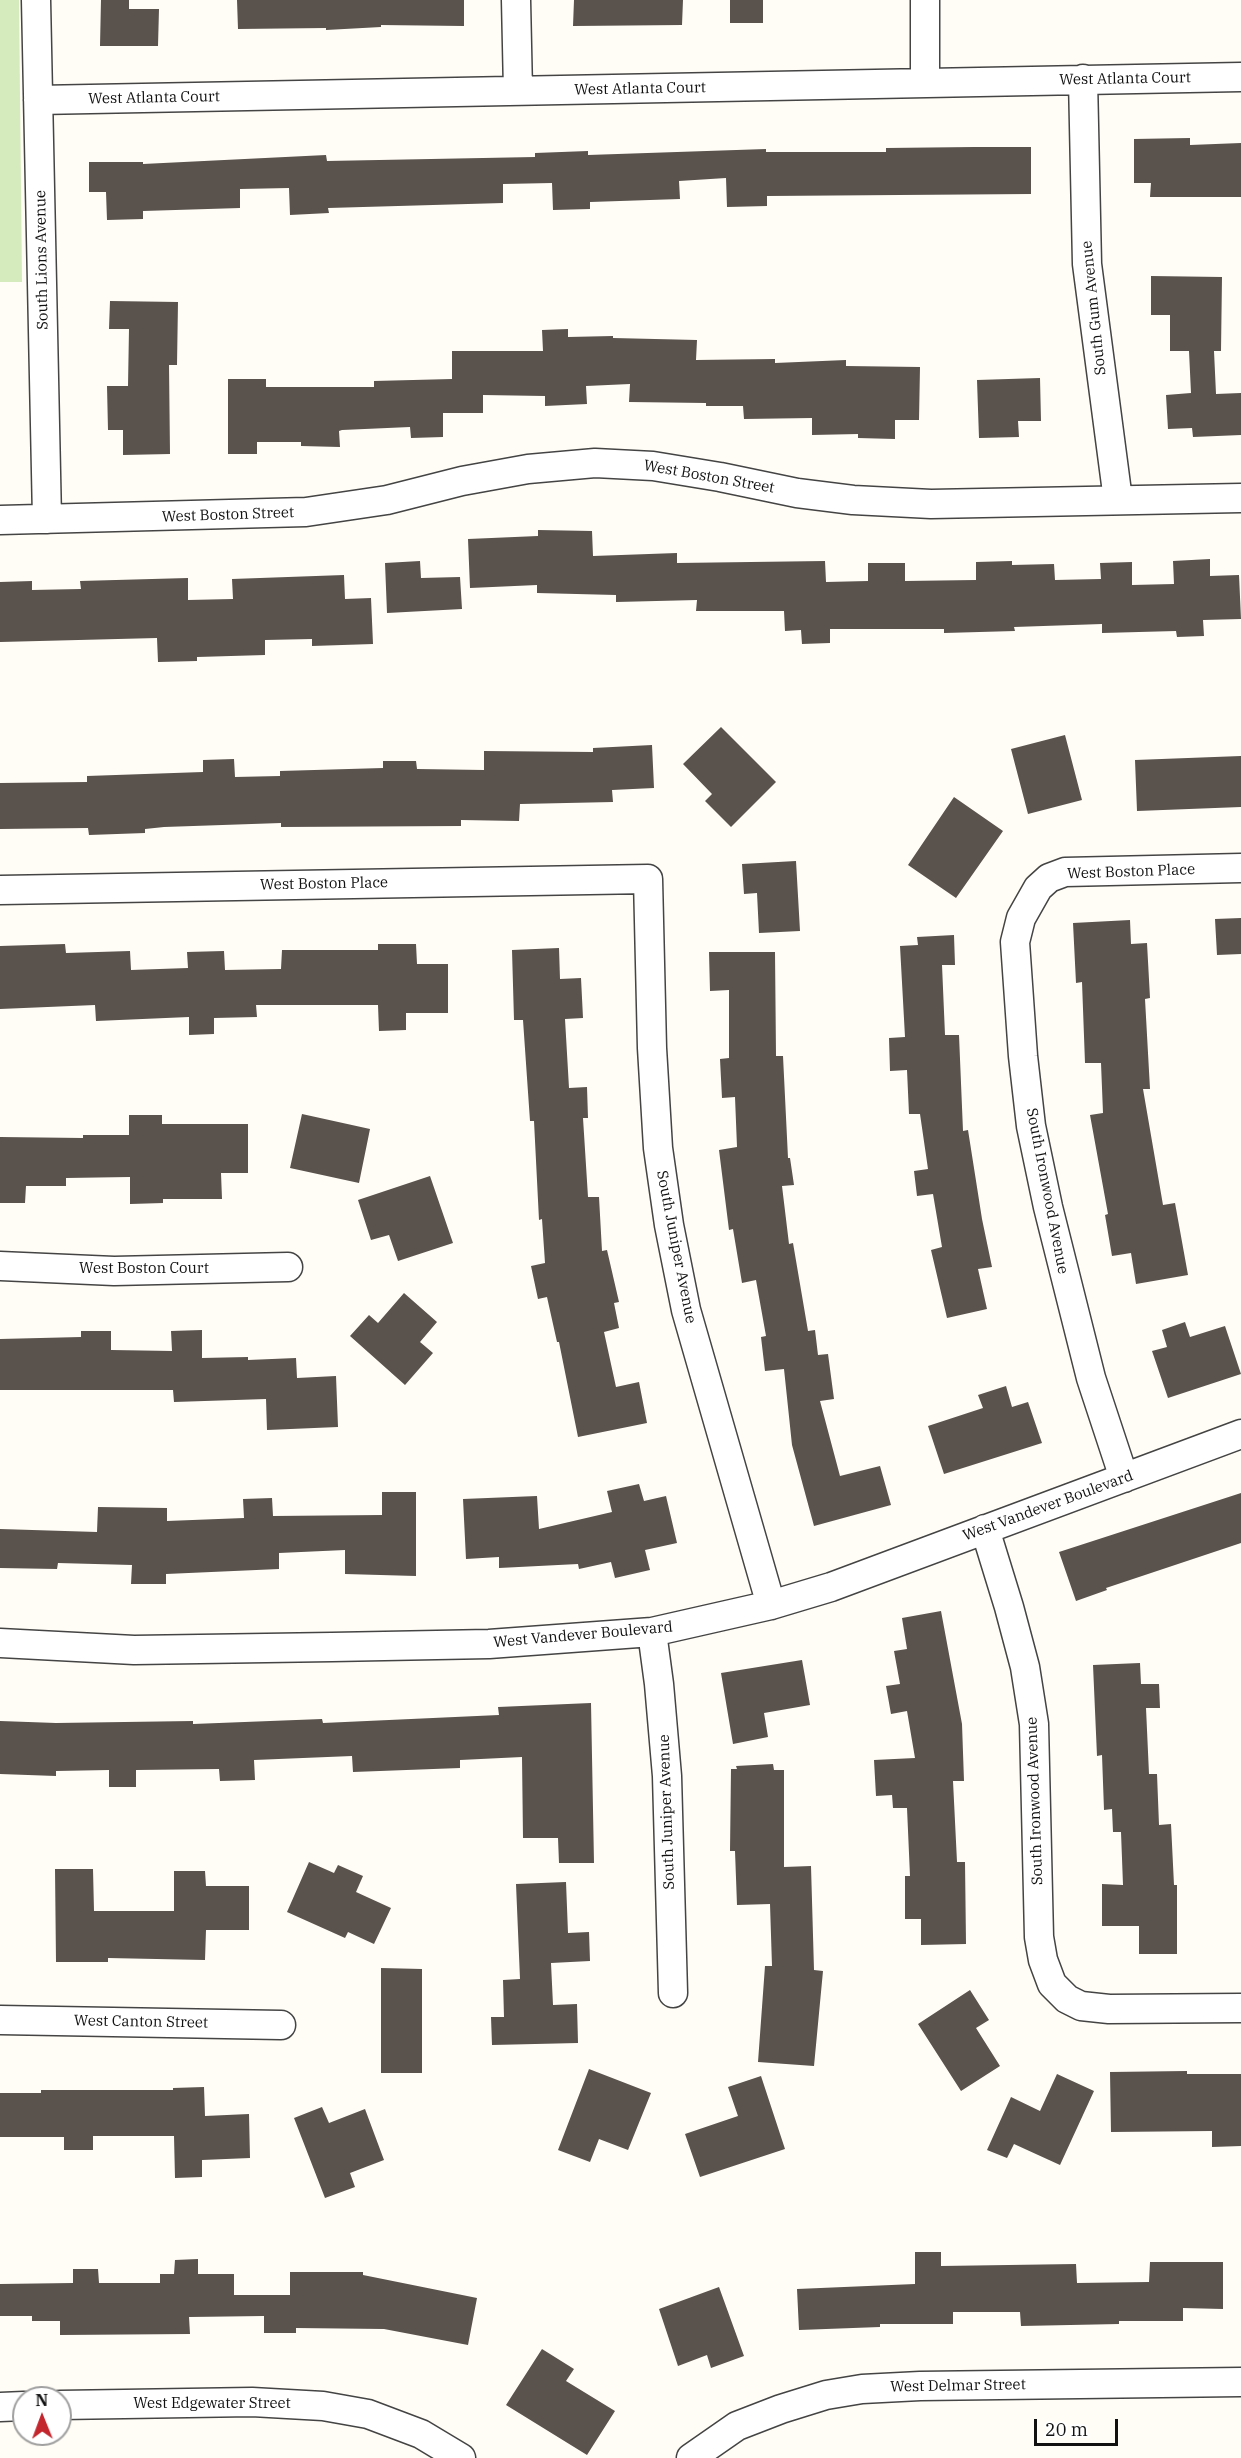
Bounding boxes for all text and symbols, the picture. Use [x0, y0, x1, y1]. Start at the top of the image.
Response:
street label: West Atlanta Court [1059, 69, 1191, 89]
street label: West Atlanta Court [574, 79, 706, 99]
street label: West Atlanta Court [88, 88, 220, 108]
street label: South Lions Avenue [32, 190, 52, 330]
street label: South Gum Avenue [1078, 240, 1110, 376]
street label: West Boston Street [642, 457, 776, 497]
street label: West Boston Street [161, 504, 295, 526]
street label: West Boston Place [1067, 861, 1195, 883]
street label: West Boston Place [260, 874, 388, 894]
street label: South Ironwood Avenue [1022, 1107, 1072, 1275]
street label: South Juniper Avenue [652, 1169, 700, 1325]
street label: West Boston Court [79, 1260, 209, 1278]
street label: West Vandever Boulevard [960, 1467, 1136, 1545]
street label: West Vandever Boulevard [493, 1618, 673, 1652]
street label: South Ironwood Avenue [1023, 1716, 1047, 1886]
street label: South Juniper Avenue [655, 1734, 679, 1890]
street label: West Canton Street [74, 2012, 208, 2032]
street label: West Delmar Street [890, 2376, 1026, 2396]
north arrow [12, 2386, 72, 2446]
text: N [35, 2390, 48, 2410]
street label: West Edgewater Street [133, 2395, 291, 2413]
scale bar [1037, 2407, 1121, 2445]
text: 20 m [1045, 2418, 1088, 2441]

